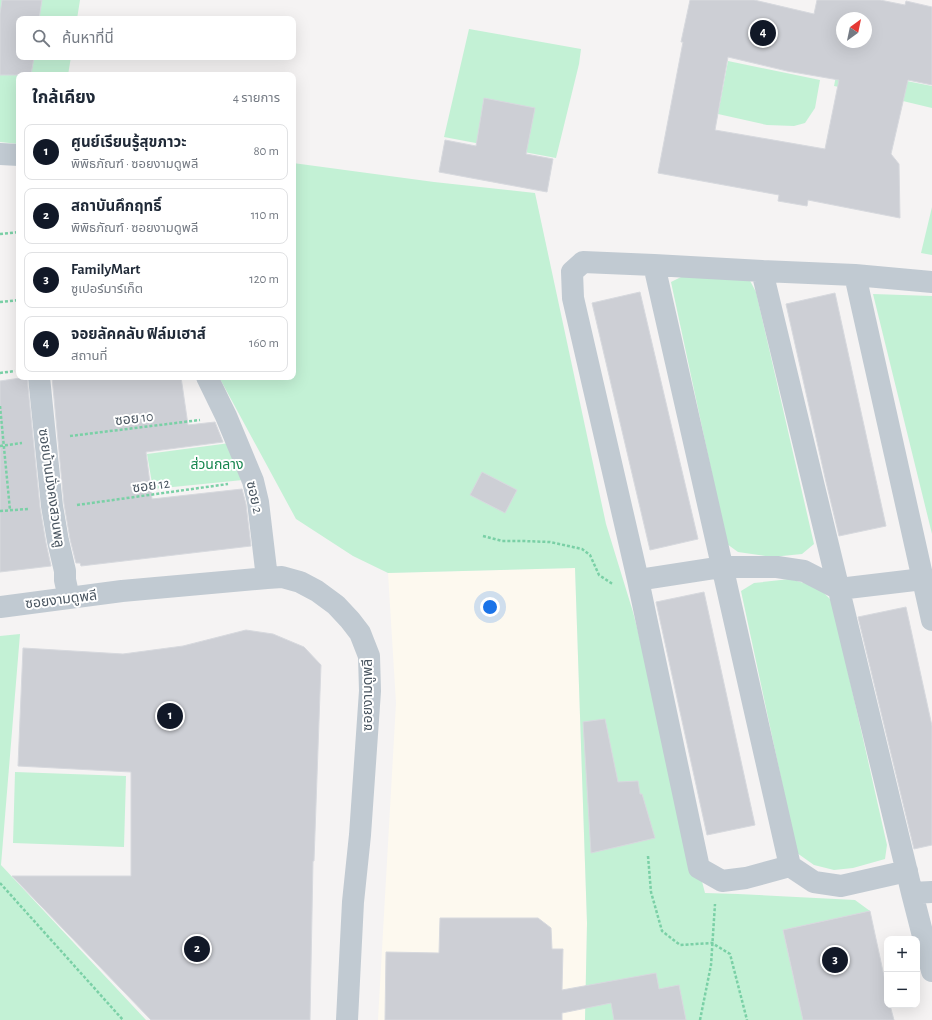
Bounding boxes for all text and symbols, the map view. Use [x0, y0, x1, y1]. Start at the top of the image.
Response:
north arrow [836, 12, 872, 48]
search box [16, 16, 296, 60]
pin: 4 [750, 18, 776, 48]
icon: search [30, 27, 52, 49]
text: ค้นหาที่นี่ [62, 31, 114, 46]
text: ใกล้เคียง [32, 89, 95, 106]
text: 4 รายการ [233, 92, 280, 105]
text: ศูนย์เรียนรู้สุขภาวะ [71, 135, 187, 150]
text: 1 [44, 145, 48, 158]
text: 80 m [253, 145, 279, 158]
text: พิพิธภัณฑ์ · ซอยงามดูพลี [71, 158, 198, 171]
text: สถาบันคึกฤทธิ์ [71, 199, 162, 214]
text: 2 [43, 209, 49, 222]
text: 110 m [251, 209, 279, 222]
text: พิพิธภัณฑ์ · ซอยงามดูพลี [71, 222, 198, 235]
text: FamilyMart [71, 262, 140, 277]
text: 3 [43, 273, 49, 286]
text: 120 m [249, 273, 279, 286]
text: ซูเปอร์มาร์เก็ต [71, 283, 143, 296]
text: จอยลัคคลับ ฟิล์มเฮาส์ [71, 327, 206, 342]
text: 4 [43, 337, 49, 350]
text: 160 m [249, 337, 279, 350]
text: สถานที่ [71, 350, 107, 363]
street label: ซอย 10 [114, 410, 154, 428]
street label: ซอยบ้านมั่งคงสวนพลู [35, 427, 69, 549]
park label: ส่วนกลาง [190, 456, 244, 472]
street label: ซอย 12 [132, 476, 171, 496]
street label: ซอย 2 [244, 480, 265, 515]
street label: ซอยงามดูพลี [24, 588, 98, 612]
your location [480, 597, 500, 617]
street label: ซอยงามดูพลี [360, 659, 376, 731]
pin: 1 [157, 701, 183, 731]
pin: 2 [184, 934, 210, 964]
map controls [884, 936, 920, 1008]
button: + [884, 936, 920, 972]
pin: 3 [822, 945, 848, 975]
button: − [884, 972, 920, 1008]

